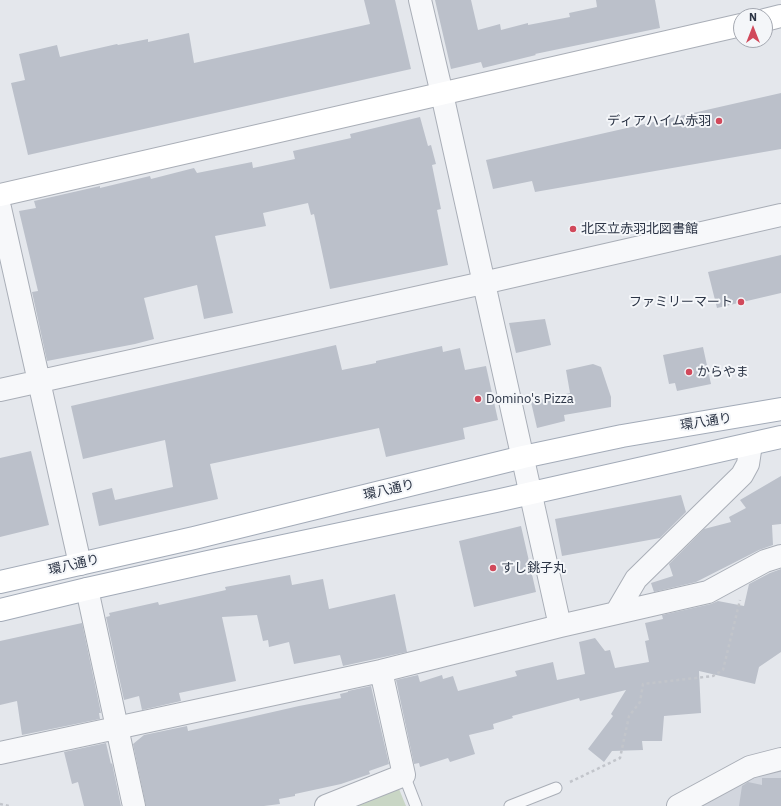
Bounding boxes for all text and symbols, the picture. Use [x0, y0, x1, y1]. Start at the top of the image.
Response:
north arrow [733, 8, 773, 48]
text: N [749, 10, 757, 24]
place label: ディアハイム赤羽 [607, 113, 711, 129]
marker: ディアハイム赤羽 [714, 116, 724, 126]
place label: 北区立赤羽北図書館 [581, 221, 698, 237]
marker: 北区立赤羽北図書館 [568, 224, 578, 234]
place label: ファミリーマート [629, 294, 733, 310]
marker: ファミリーマート [736, 297, 746, 307]
place label: からやま [697, 364, 749, 380]
marker: からやま [684, 367, 694, 377]
place label: Domino's Pizza [486, 391, 574, 407]
marker: Domino's Pizza [473, 394, 483, 404]
street label: 環八通り [679, 410, 733, 434]
street label: 環八通り [362, 477, 416, 503]
street label: 環八通り [47, 552, 101, 578]
place label: すし銚子丸 [501, 560, 566, 576]
marker: すし銚子丸 [488, 563, 498, 573]

